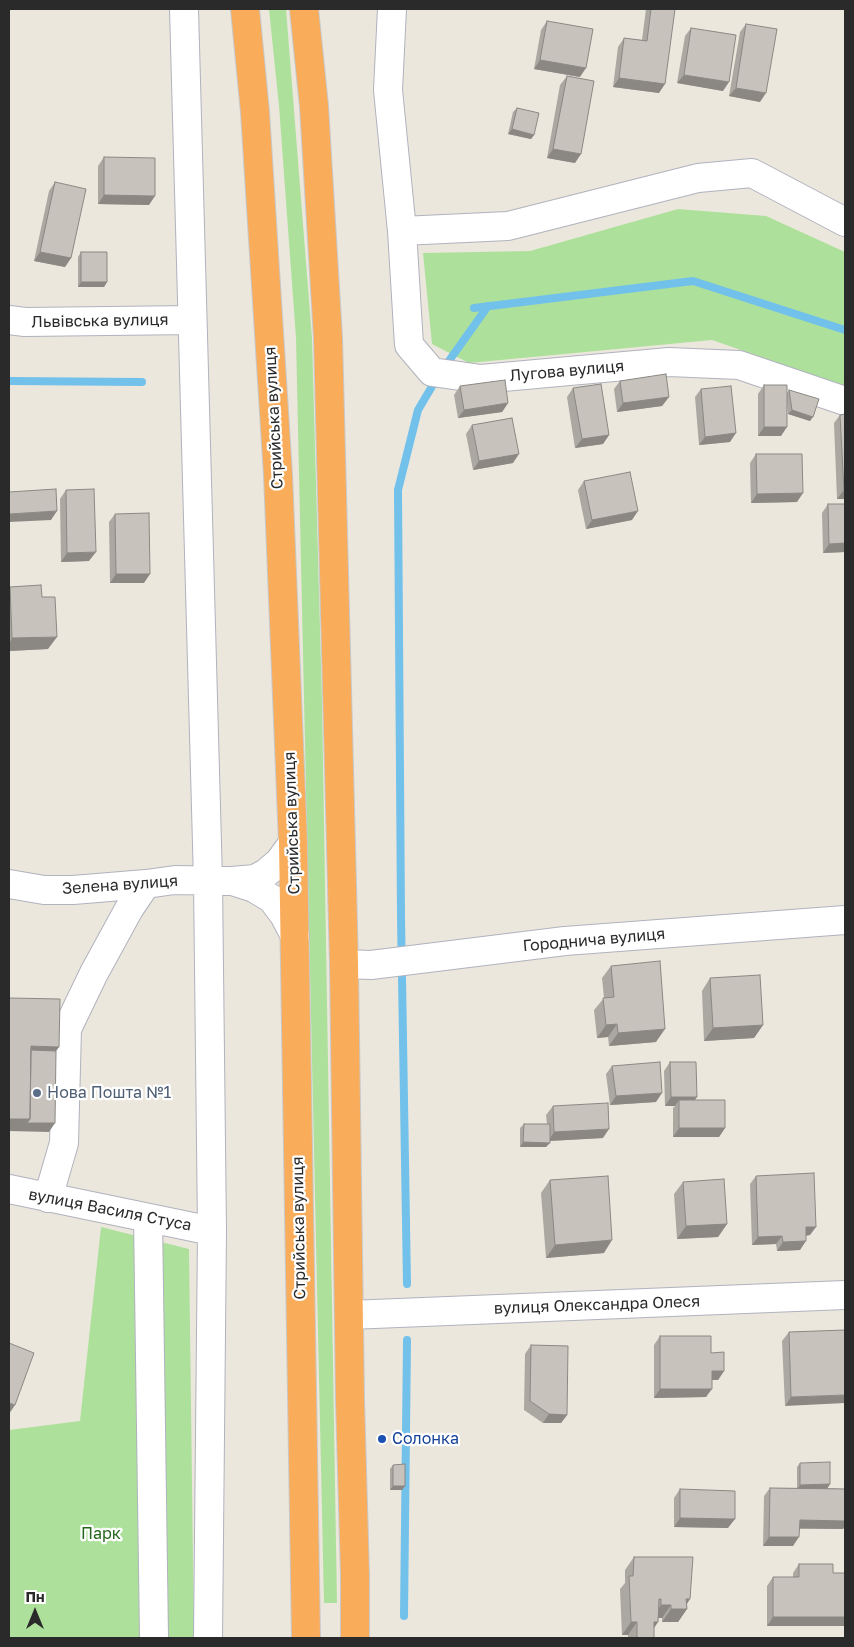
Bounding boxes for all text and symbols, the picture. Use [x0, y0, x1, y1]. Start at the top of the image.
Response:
street label: Львівська вулиця [31, 310, 169, 332]
street label: Стрийська вулиця [261, 346, 287, 490]
street label: Лугова вулиця [509, 356, 625, 386]
street label: Стрийська вулиця [280, 751, 304, 895]
street label: Зелена вулиця [61, 871, 179, 899]
street label: Городнича вулиця [522, 924, 666, 956]
place label: Нова Пошта №1 [47, 1083, 171, 1103]
marker: Нова Пошта №1 [31, 1087, 43, 1099]
street label: Стрийська вулиця [288, 1156, 310, 1300]
street label: вулиця Василя Стуса [27, 1185, 193, 1235]
street label: вулиця Олександра Олеся [493, 1292, 701, 1318]
place label: Солонка [392, 1429, 459, 1449]
marker: Солонка [376, 1433, 388, 1445]
park label: Парк [81, 1524, 121, 1544]
north arrow [10, 1587, 60, 1637]
text: Пн [25, 1588, 45, 1605]

